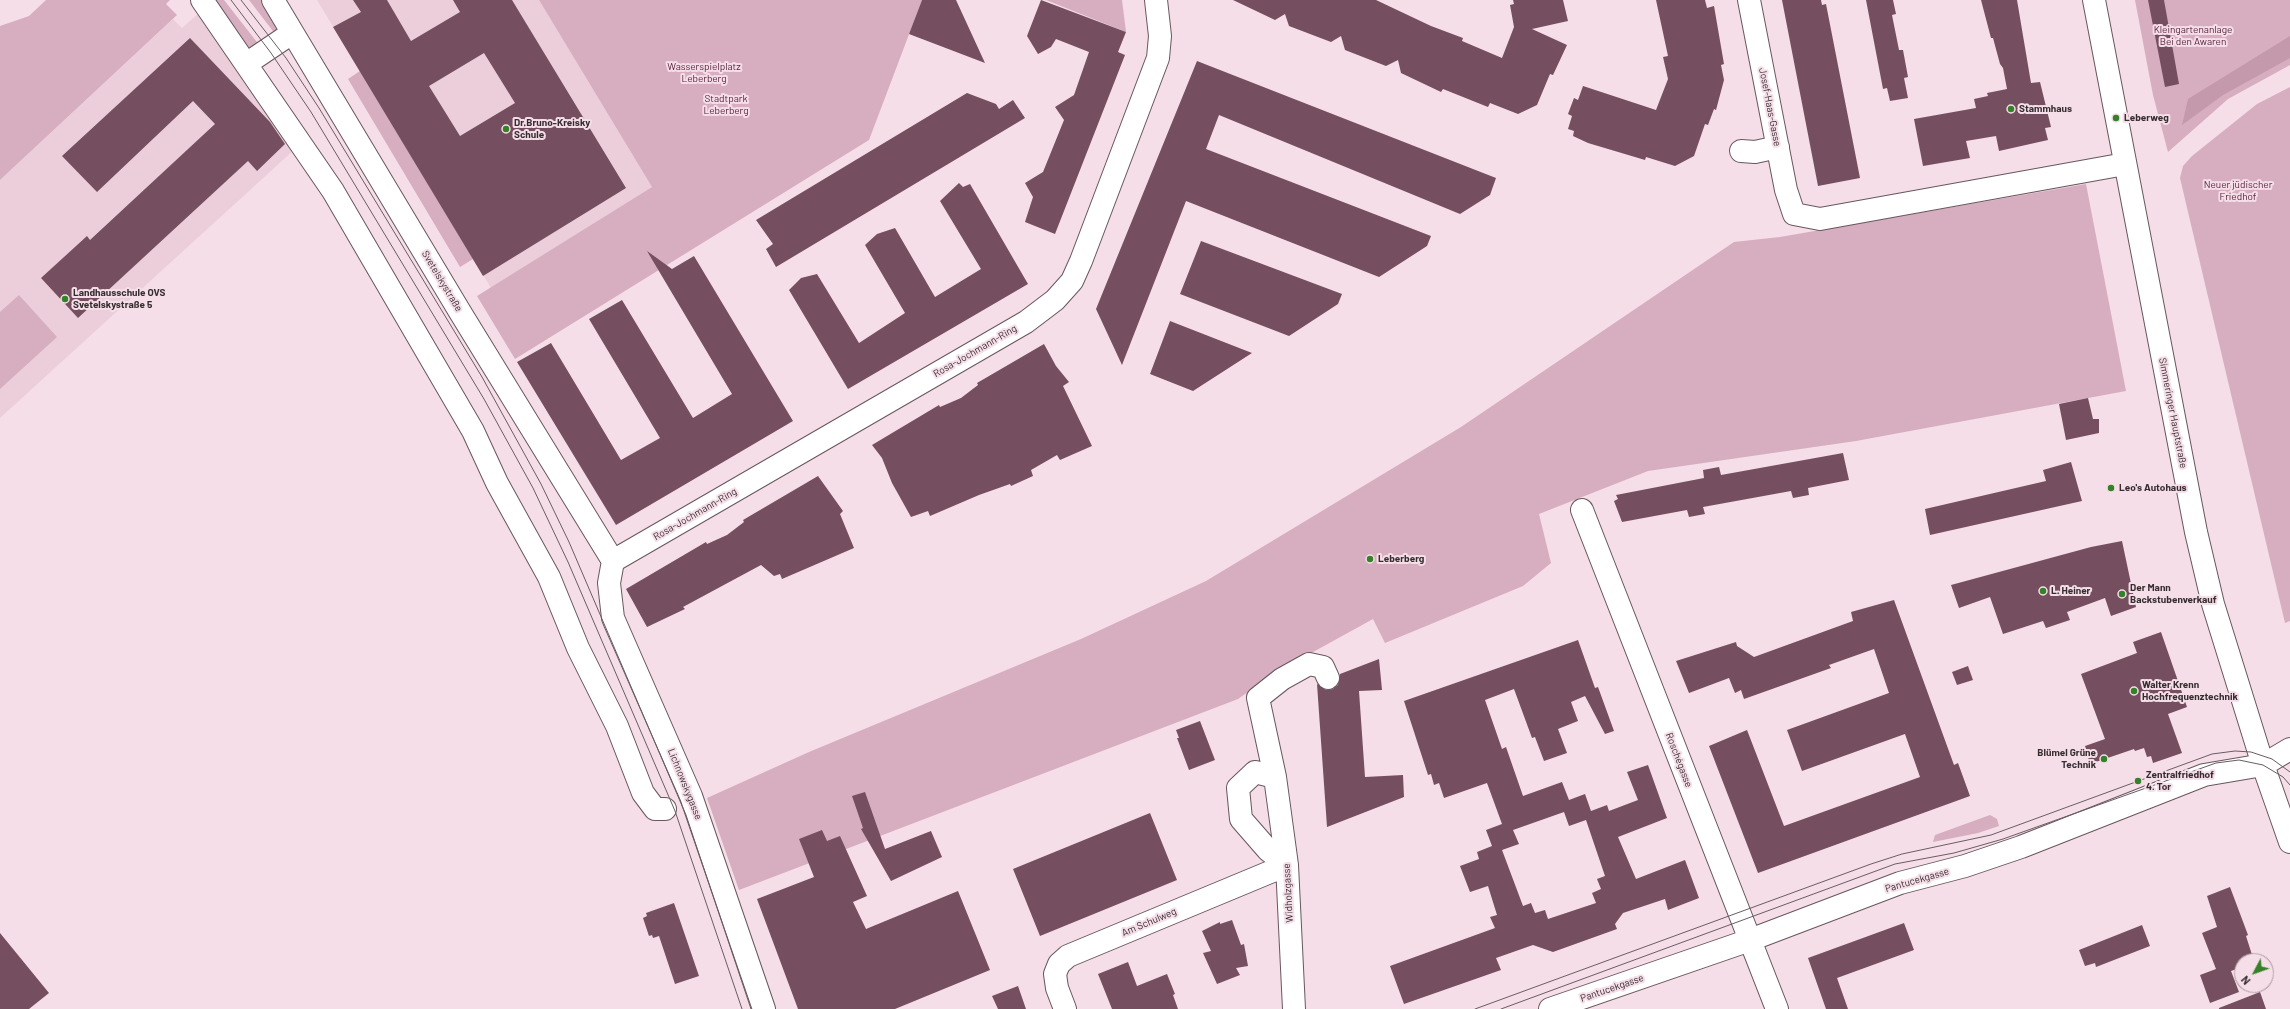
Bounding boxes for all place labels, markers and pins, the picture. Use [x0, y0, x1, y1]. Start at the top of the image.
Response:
place label: Stammhaus [2019, 103, 2072, 115]
marker: Stammhaus [2006, 104, 2016, 114]
place label: Leberweg [2124, 112, 2169, 124]
marker: Leberweg [2111, 113, 2121, 123]
place label: Dr.Bruno-Kreisky Schule [514, 117, 590, 140]
marker: Dr.Bruno-Kreisky Schule [501, 124, 511, 134]
place label: Landhausschule OVS Svetelskystraße 5 [73, 287, 165, 310]
marker: Landhausschule OVS Svetelskystraße 5 [60, 294, 70, 304]
place label: Leo's Autohaus [2119, 482, 2187, 494]
marker: Leo's Autohaus [2106, 483, 2116, 493]
place label: Leberberg [1378, 553, 1424, 565]
marker: Leberberg [1365, 554, 1375, 564]
place label: Der Mann Backstubenverkauf [2130, 582, 2217, 606]
place label: L. Heiner [2051, 585, 2090, 597]
marker: L. Heiner [2038, 586, 2048, 596]
marker: Der Mann Backstubenverkauf [2117, 589, 2127, 599]
place label: Walter Krenn Hochfrequenztechnik [2142, 679, 2238, 702]
marker: Walter Krenn Hochfrequenztechnik [2129, 686, 2139, 696]
place label: Blümel Grüne Technik [2037, 747, 2096, 770]
marker: Blümel Grüne Technik [2099, 754, 2109, 764]
place label: Zentralfriedhof 4. Tor [2146, 769, 2214, 792]
marker: Zentralfriedhof 4. Tor [2133, 776, 2143, 786]

